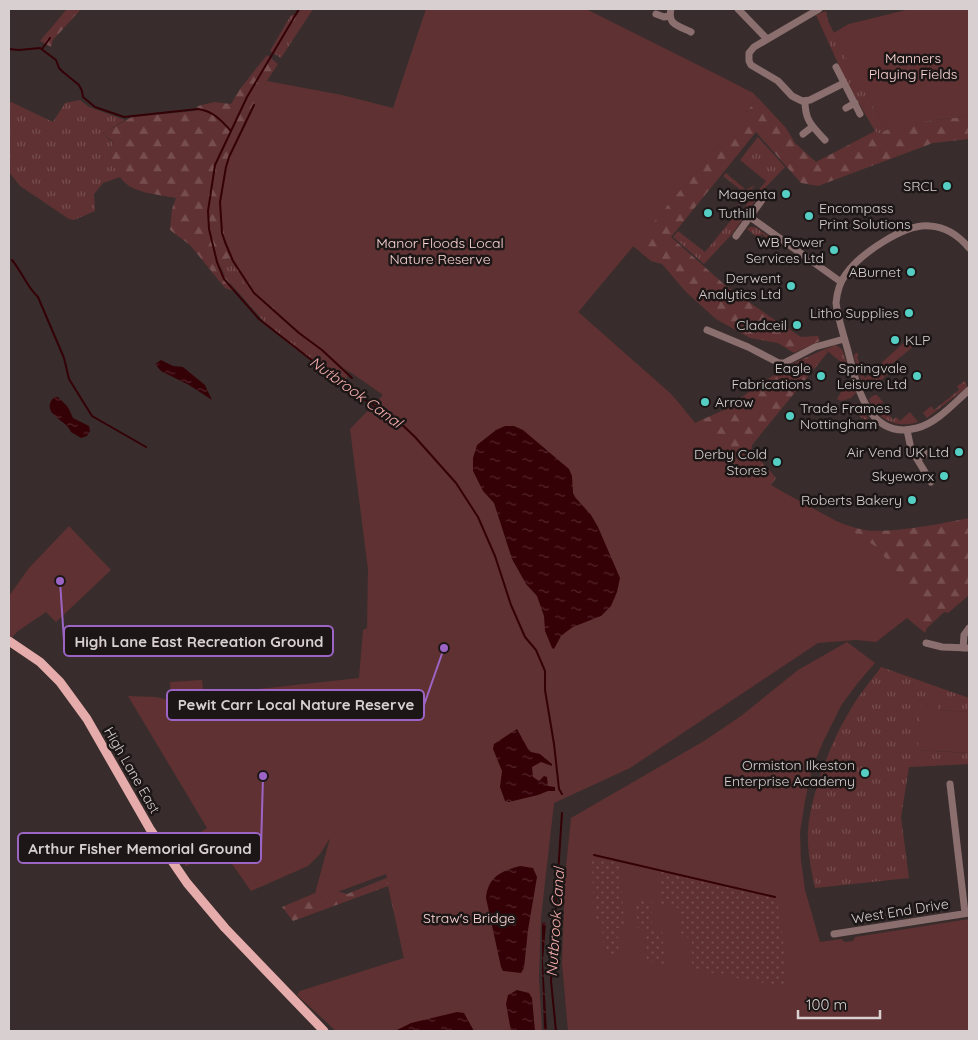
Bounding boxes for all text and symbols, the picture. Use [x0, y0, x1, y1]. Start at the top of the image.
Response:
park label: Manners Playing Fields [869, 49, 957, 83]
place label: SRCL [903, 177, 938, 195]
marker: SRCL [941, 180, 953, 192]
place label: Magenta [718, 185, 776, 203]
marker: Magenta [780, 188, 792, 200]
place label: Encompass Print Solutions [819, 199, 911, 233]
place label: Tuthill [718, 204, 755, 222]
marker: Tuthill [702, 207, 714, 219]
marker: Encompass Print Solutions [803, 210, 815, 222]
place label: WB Power Services Ltd [746, 233, 825, 267]
park label: Manor Floods Local Nature Reserve [376, 234, 504, 268]
marker: WB Power Services Ltd [828, 244, 840, 256]
place label: ABurnet [849, 263, 901, 281]
marker: ABurnet [905, 266, 917, 278]
place label: Derwent Analytics Ltd [698, 269, 781, 303]
marker: Derwent Analytics Ltd [785, 280, 797, 292]
place label: Litho Supplies [810, 304, 899, 322]
marker: Litho Supplies [903, 307, 915, 319]
place label: Cladceil [736, 316, 787, 334]
marker: Cladceil [791, 319, 803, 331]
place label: KLP [905, 331, 930, 349]
marker: KLP [889, 334, 901, 346]
water label: Nutbrook Canal [306, 352, 407, 433]
place label: Eagle Fabrications [731, 359, 811, 393]
place label: Springvale Leisure Ltd [837, 359, 907, 393]
marker: Eagle Fabrications [815, 370, 827, 382]
marker: Springvale Leisure Ltd [911, 370, 923, 382]
place label: Arrow [715, 393, 754, 411]
marker: Arrow [699, 396, 711, 408]
place label: Trade Frames Nottingham [800, 399, 890, 433]
marker: Trade Frames Nottingham [784, 410, 796, 422]
place label: Air Vend UK Ltd [847, 443, 949, 461]
place label: Derby Cold Stores [694, 445, 767, 479]
marker: Air Vend UK Ltd [953, 446, 965, 458]
marker: Derby Cold Stores [771, 456, 783, 468]
place label: Skyeworx [872, 467, 934, 485]
marker: Skyeworx [938, 470, 950, 482]
place label: Roberts Bakery [801, 491, 902, 509]
marker: Roberts Bakery [906, 494, 918, 506]
callout: High Lane East Recreation Ground [64, 626, 333, 656]
text: High Lane East Recreation Ground [74, 632, 324, 651]
callout: Pewit Carr Local Nature Reserve [167, 690, 424, 720]
text: Pewit Carr Local Nature Reserve [178, 695, 414, 714]
street label: High Lane East [100, 723, 164, 817]
place label: Ormiston Ilkeston Enterprise Academy [724, 756, 855, 790]
marker: Ormiston Ilkeston Enterprise Academy [859, 767, 871, 779]
callout: Arthur Fisher Memorial Ground [18, 833, 261, 863]
text: Arthur Fisher Memorial Ground [28, 839, 252, 858]
water label: Nutbrook Canal [542, 865, 568, 977]
street label: West End Drive [850, 894, 950, 928]
park label: Straw's Bridge [423, 909, 515, 927]
scale bar [798, 988, 880, 1020]
text: 100 m [806, 995, 847, 1014]

